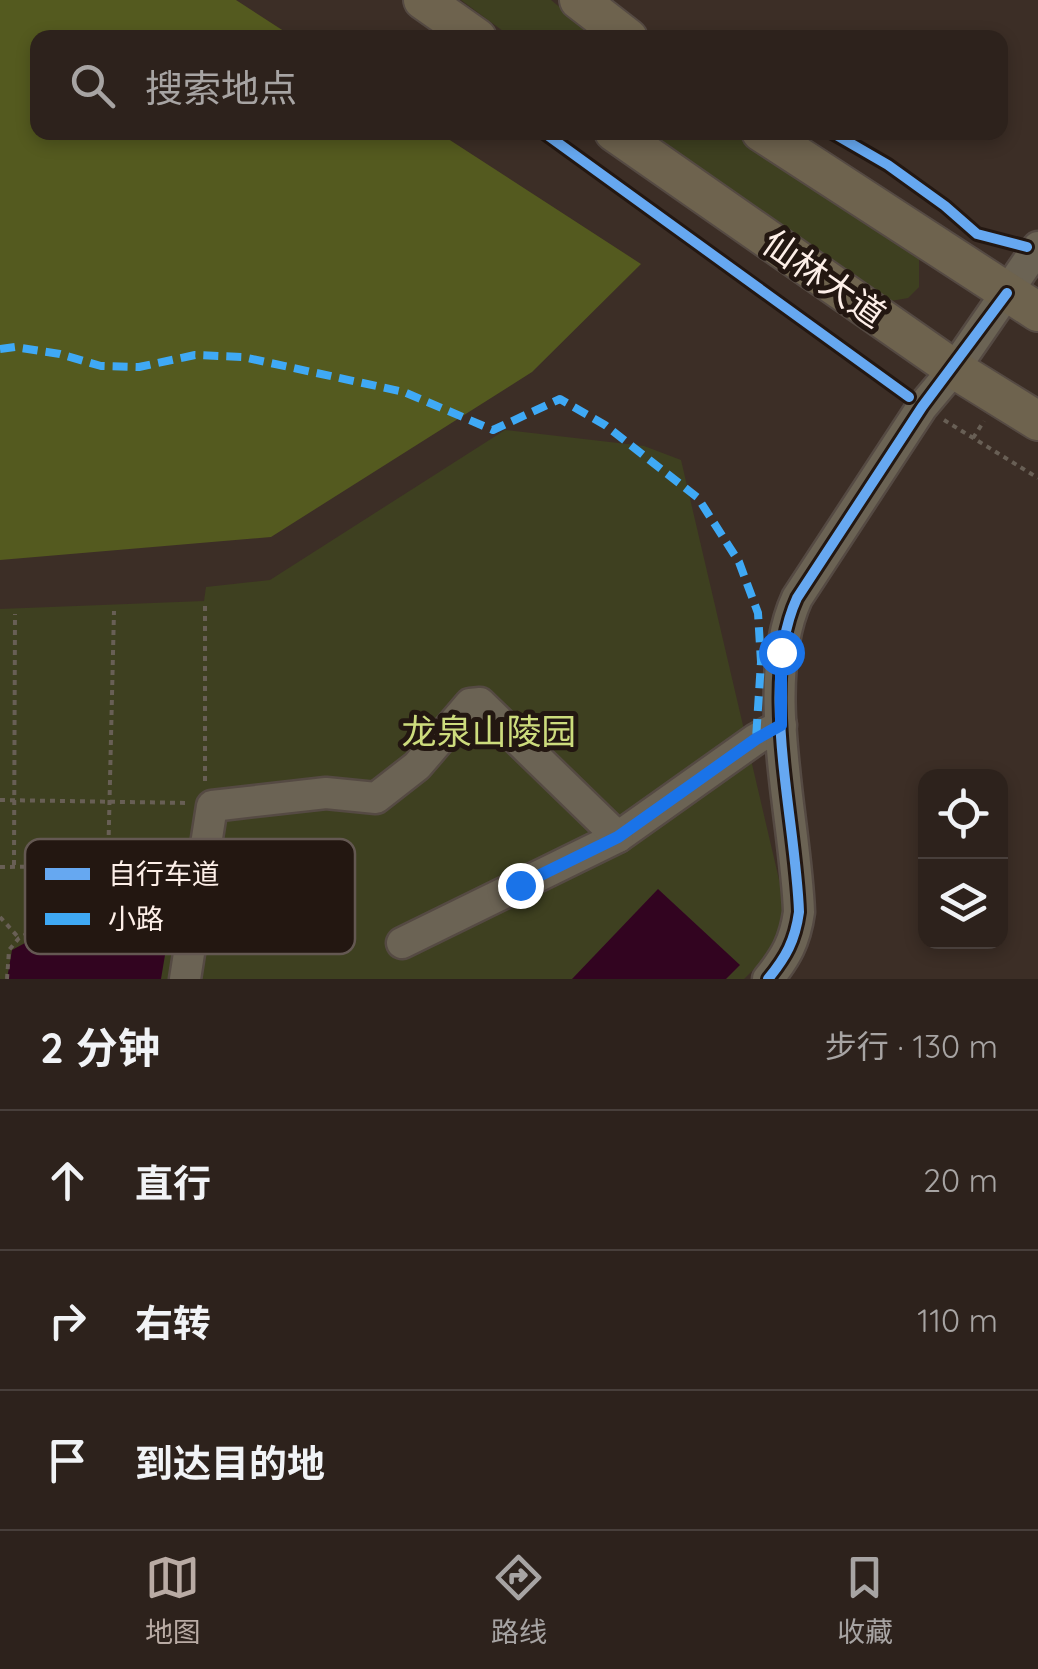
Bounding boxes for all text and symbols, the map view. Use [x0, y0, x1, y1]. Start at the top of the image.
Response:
search box [30, 30, 1008, 140]
icon: search [65, 58, 120, 113]
text: 搜索地点 [145, 64, 297, 112]
street label: 仙林大道 [755, 220, 895, 336]
route start [759, 630, 805, 676]
park label: 龙泉山陵园 [401, 709, 577, 753]
map controls [918, 769, 1008, 949]
button: locate [918, 769, 1008, 859]
legend [25, 839, 355, 954]
text: 自行车道 [108, 856, 220, 891]
button: layers [918, 859, 1008, 949]
route end [498, 863, 544, 909]
text: 小路 [108, 901, 164, 936]
text: 2 分钟 [40, 1021, 160, 1074]
text: 步行 · 130 m [825, 1026, 998, 1066]
icon: ahead [40, 1153, 95, 1208]
text: 直行 [135, 1159, 211, 1207]
text: 20 m [923, 1160, 998, 1200]
icon: right [40, 1293, 95, 1348]
text: 右转 [135, 1299, 211, 1347]
text: 110 m [917, 1300, 998, 1340]
icon: arrive [40, 1433, 95, 1488]
text: 到达目的地 [135, 1439, 325, 1487]
tab: 地图 [145, 1550, 201, 1650]
tab: 路线 [491, 1550, 547, 1650]
tab: 收藏 [837, 1550, 893, 1650]

